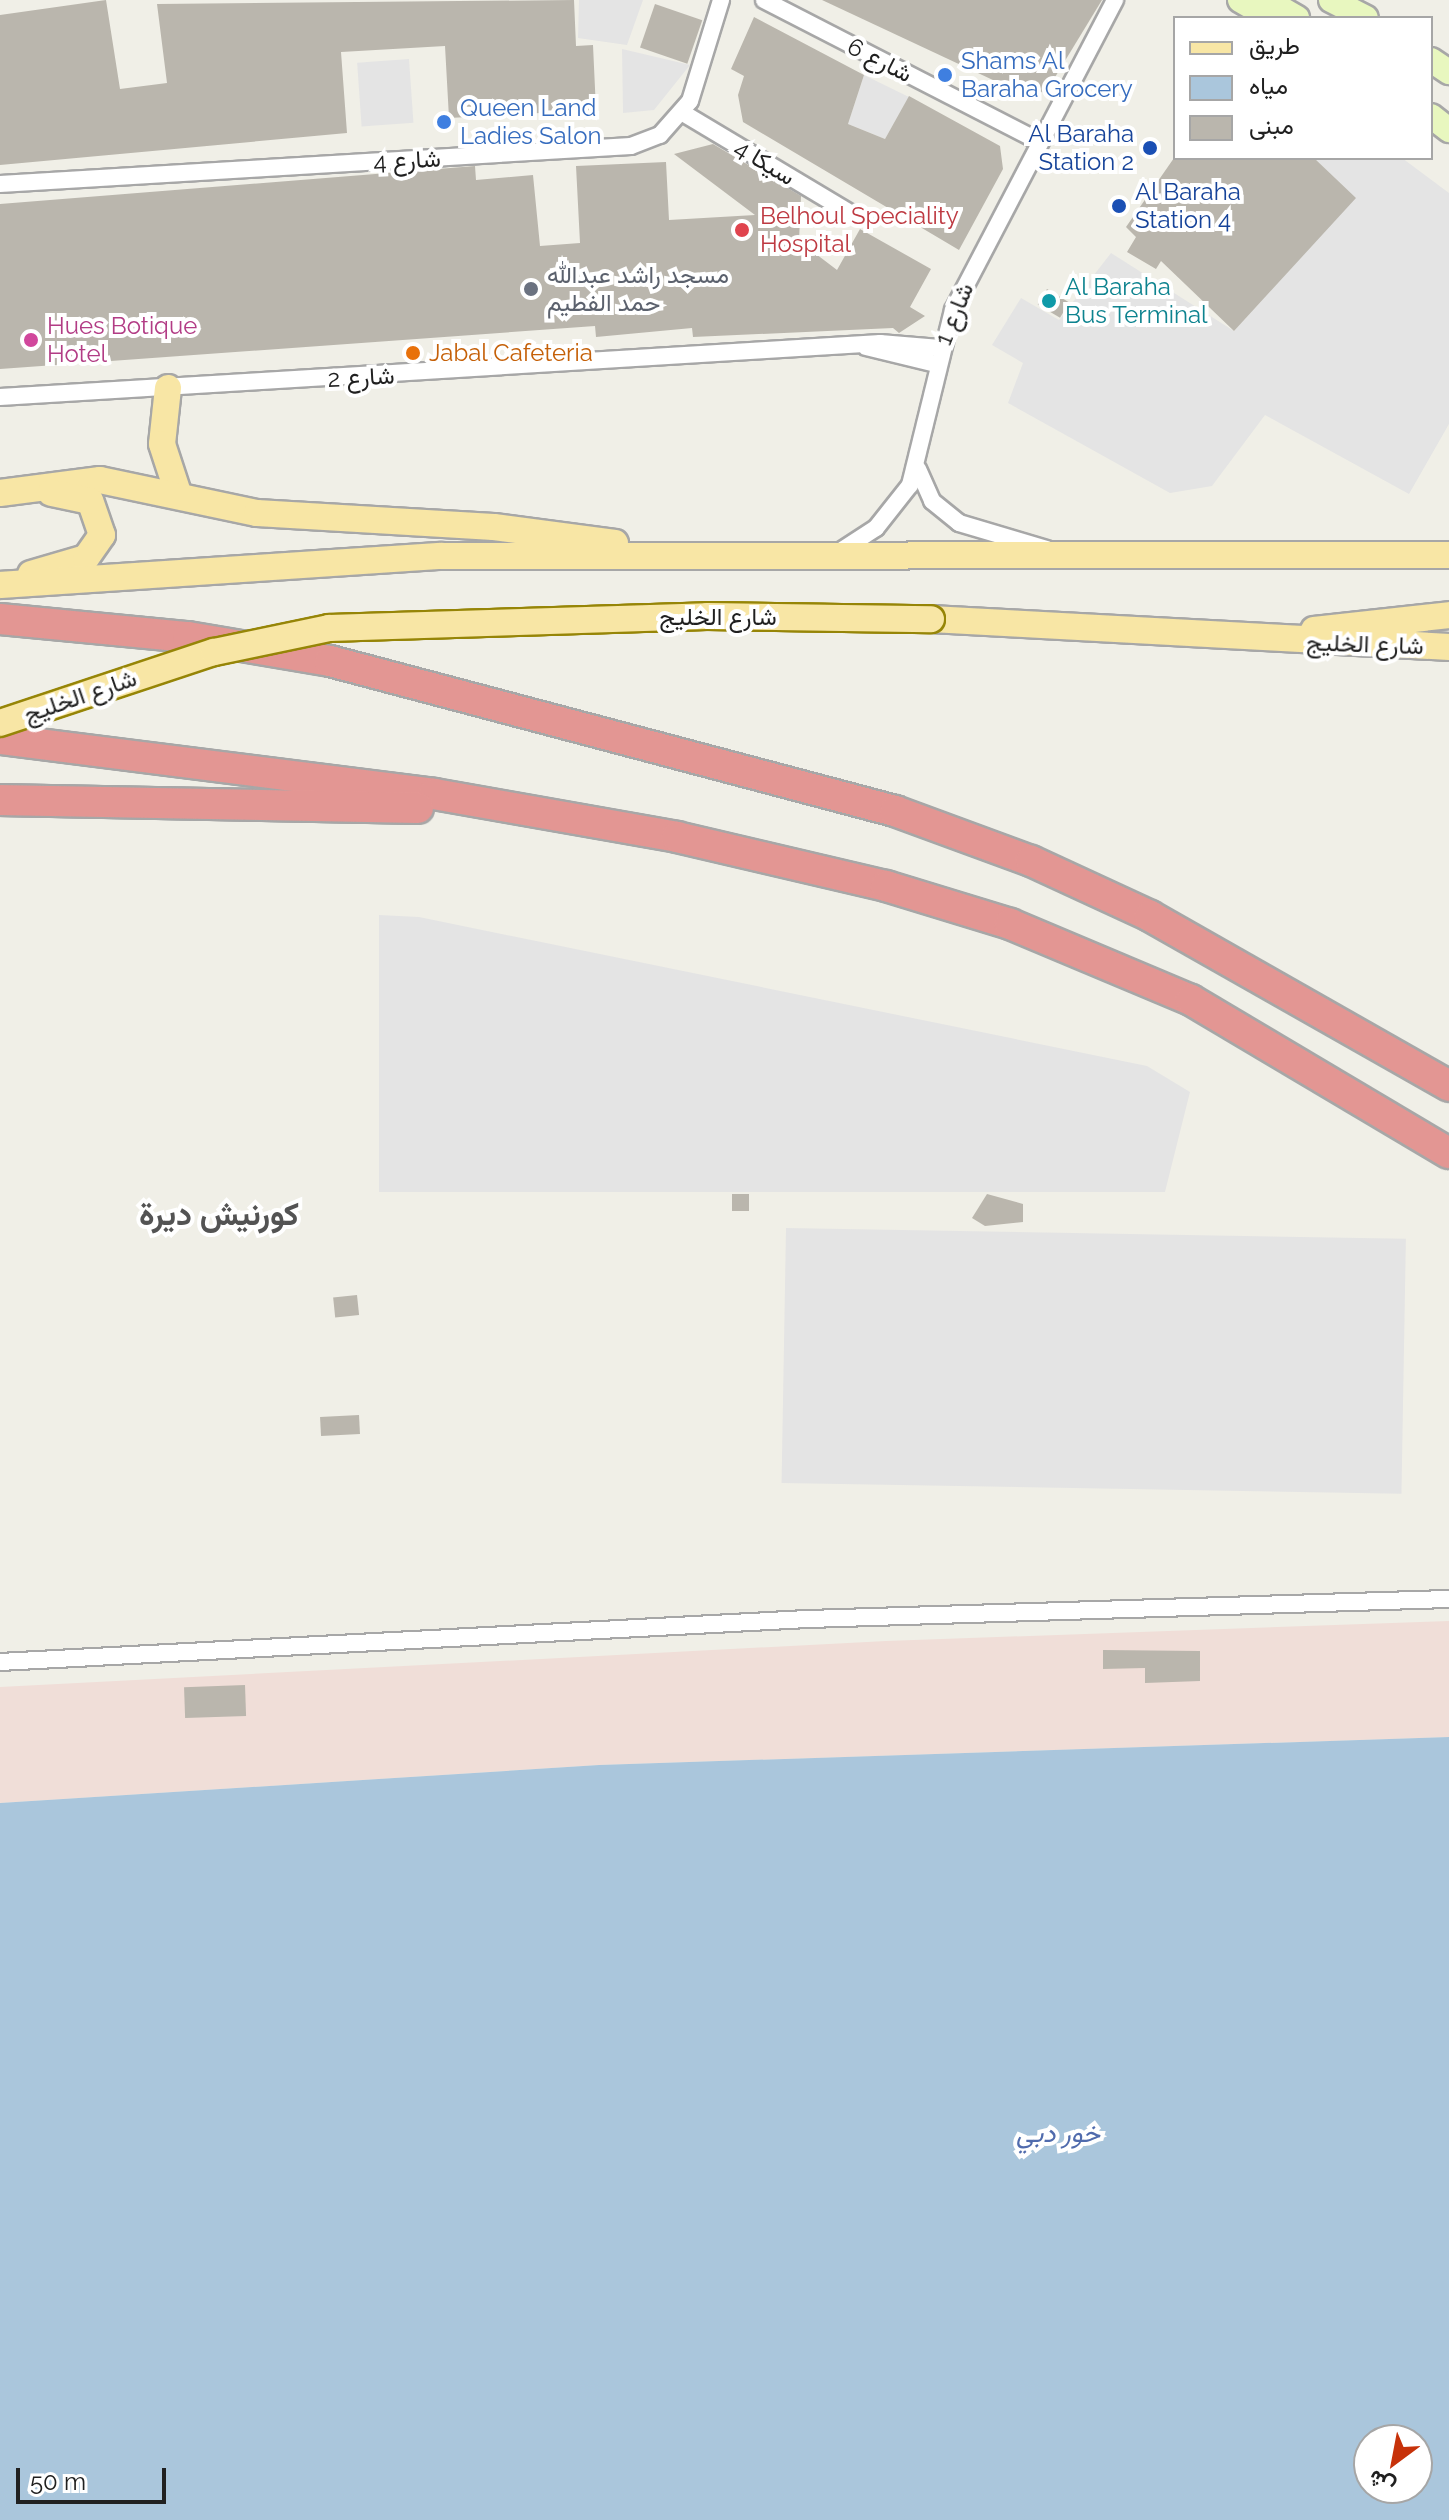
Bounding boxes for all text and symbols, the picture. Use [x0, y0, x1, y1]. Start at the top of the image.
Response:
legend [1173, 16, 1433, 160]
text: طريق [1249, 31, 1300, 60]
street label: شارع 6 [843, 32, 917, 88]
place label: Shams Al Baraha Grocery [961, 47, 1133, 103]
marker: Shams Al Baraha Grocery [936, 66, 954, 84]
text: مياه [1249, 71, 1288, 100]
place label: Queen Land Ladies Salon [460, 94, 601, 150]
text: مبنى [1249, 111, 1294, 140]
marker: Queen Land Ladies Salon [435, 113, 453, 131]
place label: Al Baraha Station 2 [1028, 120, 1134, 176]
street label: 4 سيكا [730, 133, 800, 191]
marker: Al Baraha Station 2 [1141, 139, 1159, 157]
street label: شارع 4 [373, 144, 441, 176]
place label: Al Baraha Station 4 [1135, 178, 1241, 234]
marker: Al Baraha Station 4 [1110, 197, 1128, 215]
place label: Belhoul Speciality Hospital [760, 202, 960, 258]
marker: Belhoul Speciality Hospital [731, 219, 753, 241]
place label: مسجد راشد عبدالله حمد الفطيم [547, 261, 729, 317]
place label: Al Baraha Bus Terminal [1065, 273, 1208, 329]
street label: شارع 1 [929, 279, 979, 349]
marker: مسجد راشد عبدالله حمد الفطيم [522, 280, 540, 298]
marker: Al Baraha Bus Terminal [1040, 292, 1058, 310]
place label: Hues Botique Hotel [47, 312, 197, 368]
marker: Hues Botique Hotel [22, 331, 40, 349]
place label: Jabal Cafeteria [429, 339, 594, 367]
marker: Jabal Cafeteria [404, 344, 422, 362]
street label: شارع 2 [327, 361, 395, 393]
street label: شارع الخليج [659, 603, 777, 631]
street label: شارع الخليج [1306, 628, 1424, 660]
street label: شارع الخليج [20, 663, 140, 729]
district label: كورنيش ديرة [139, 1195, 299, 1233]
water label: خور دبي [1016, 2118, 1100, 2150]
north arrow [1353, 2424, 1433, 2504]
scale bar [20, 2452, 170, 2502]
text: ش [1363, 2465, 1399, 2501]
text: 50 m [30, 2467, 86, 2496]

